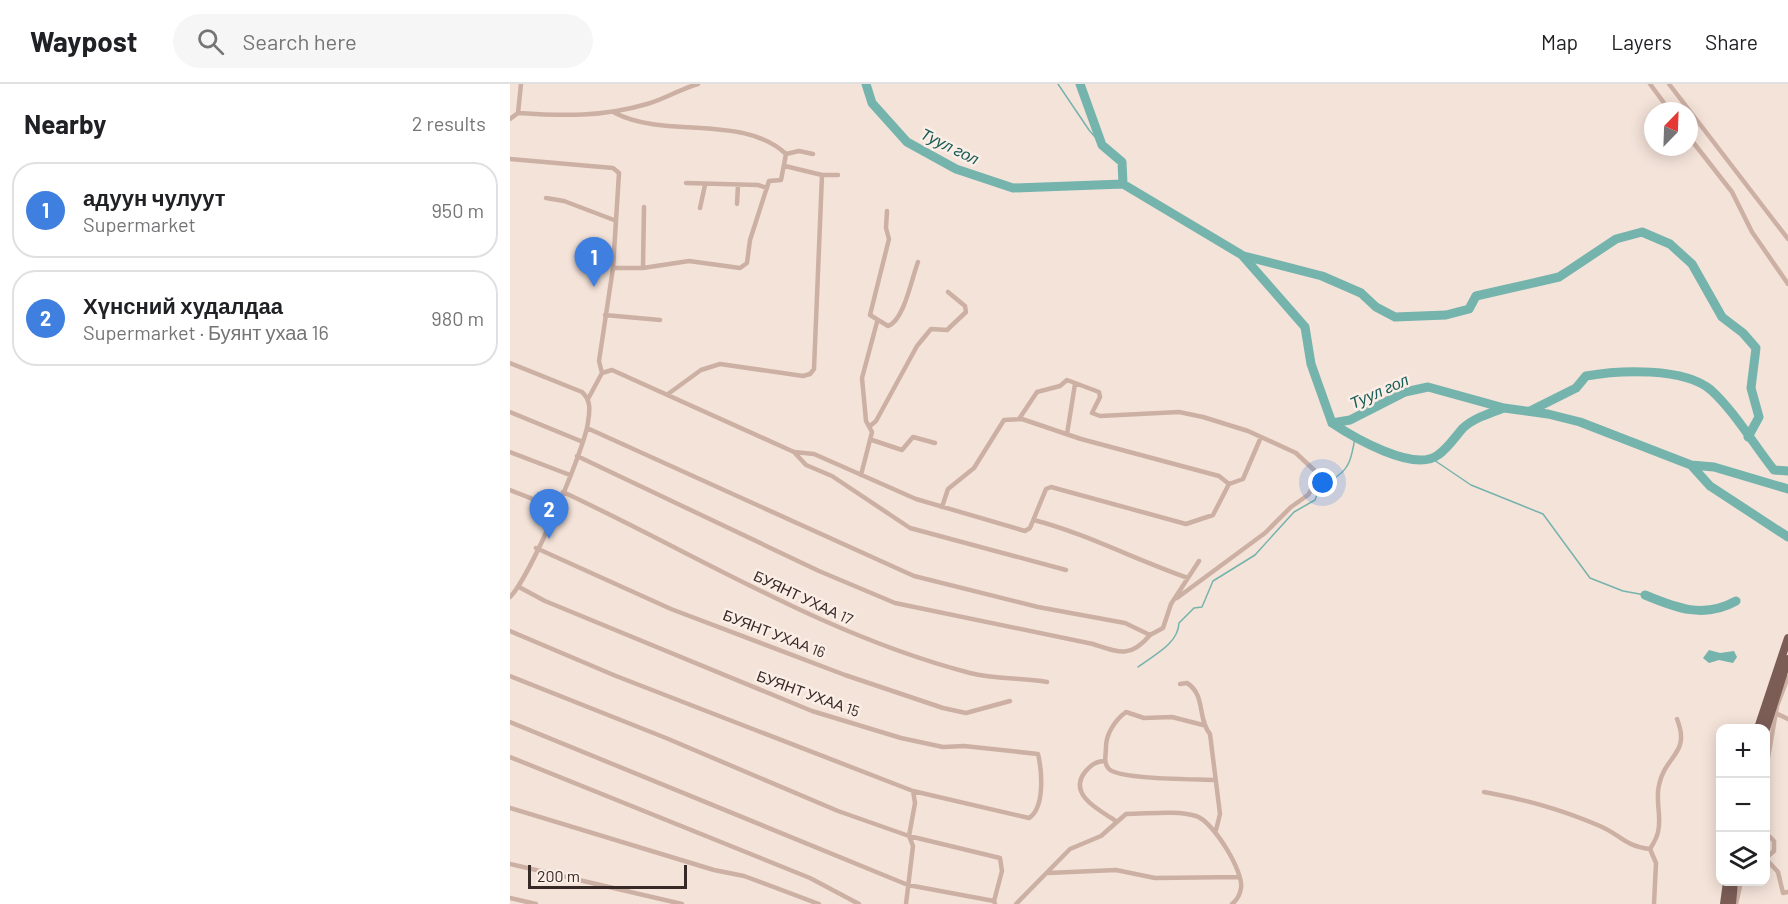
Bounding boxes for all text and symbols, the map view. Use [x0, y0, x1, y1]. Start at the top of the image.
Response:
search box [173, 14, 593, 68]
text: Waypost [30, 24, 137, 58]
icon: search [194, 25, 227, 58]
text: Search here [242, 28, 357, 54]
text: Map [1541, 29, 1578, 54]
text: Layers [1611, 29, 1672, 54]
text: Share [1705, 29, 1758, 54]
north arrow [1644, 102, 1698, 156]
text: Nearby [24, 108, 106, 139]
text: 2 results [412, 111, 486, 135]
water label: Туул гол [918, 123, 982, 168]
text: адуун чулуут [83, 184, 226, 210]
text: 1 [42, 198, 49, 222]
text: 950 m [431, 198, 484, 222]
text: Supermarket [83, 212, 196, 236]
pin: 1 [574, 238, 614, 287]
text: Хүнсний худалдаа [83, 292, 283, 318]
text: 2 [40, 306, 51, 330]
text: 980 m [431, 306, 484, 330]
text: Supermarket · Буянт ухаа 16 [83, 320, 329, 344]
water label: Туул гол [1346, 369, 1411, 412]
your location [1308, 468, 1337, 497]
pin: 2 [530, 490, 568, 539]
street label: БУЯНТ УХАА 17 [751, 566, 856, 628]
street label: БУЯНТ УХАА 16 [721, 605, 828, 661]
street label: БУЯНТ УХАА 15 [755, 666, 862, 720]
map controls [1716, 724, 1770, 886]
button: + [1716, 724, 1770, 778]
button: − [1716, 778, 1770, 832]
button: layers [1716, 832, 1770, 886]
scale bar [528, 862, 687, 890]
text: 200 m [537, 866, 580, 885]

